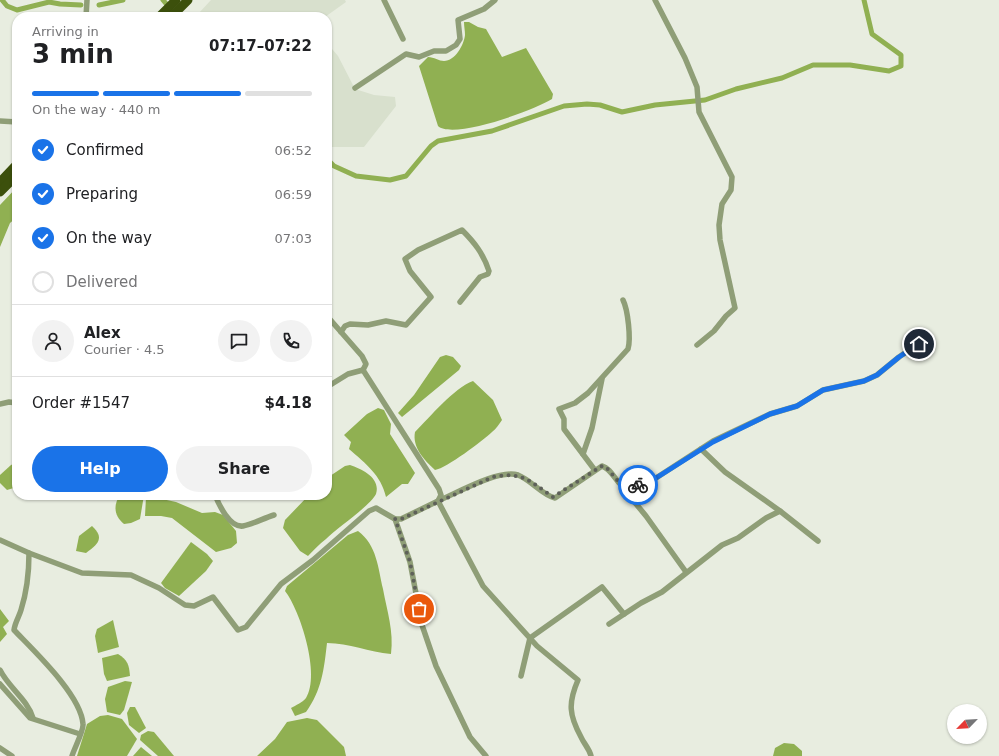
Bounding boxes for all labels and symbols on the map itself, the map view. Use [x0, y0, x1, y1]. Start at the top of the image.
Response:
pin [902, 327, 936, 361]
courier [618, 465, 658, 505]
pin [402, 592, 436, 626]
north arrow [947, 704, 987, 744]

